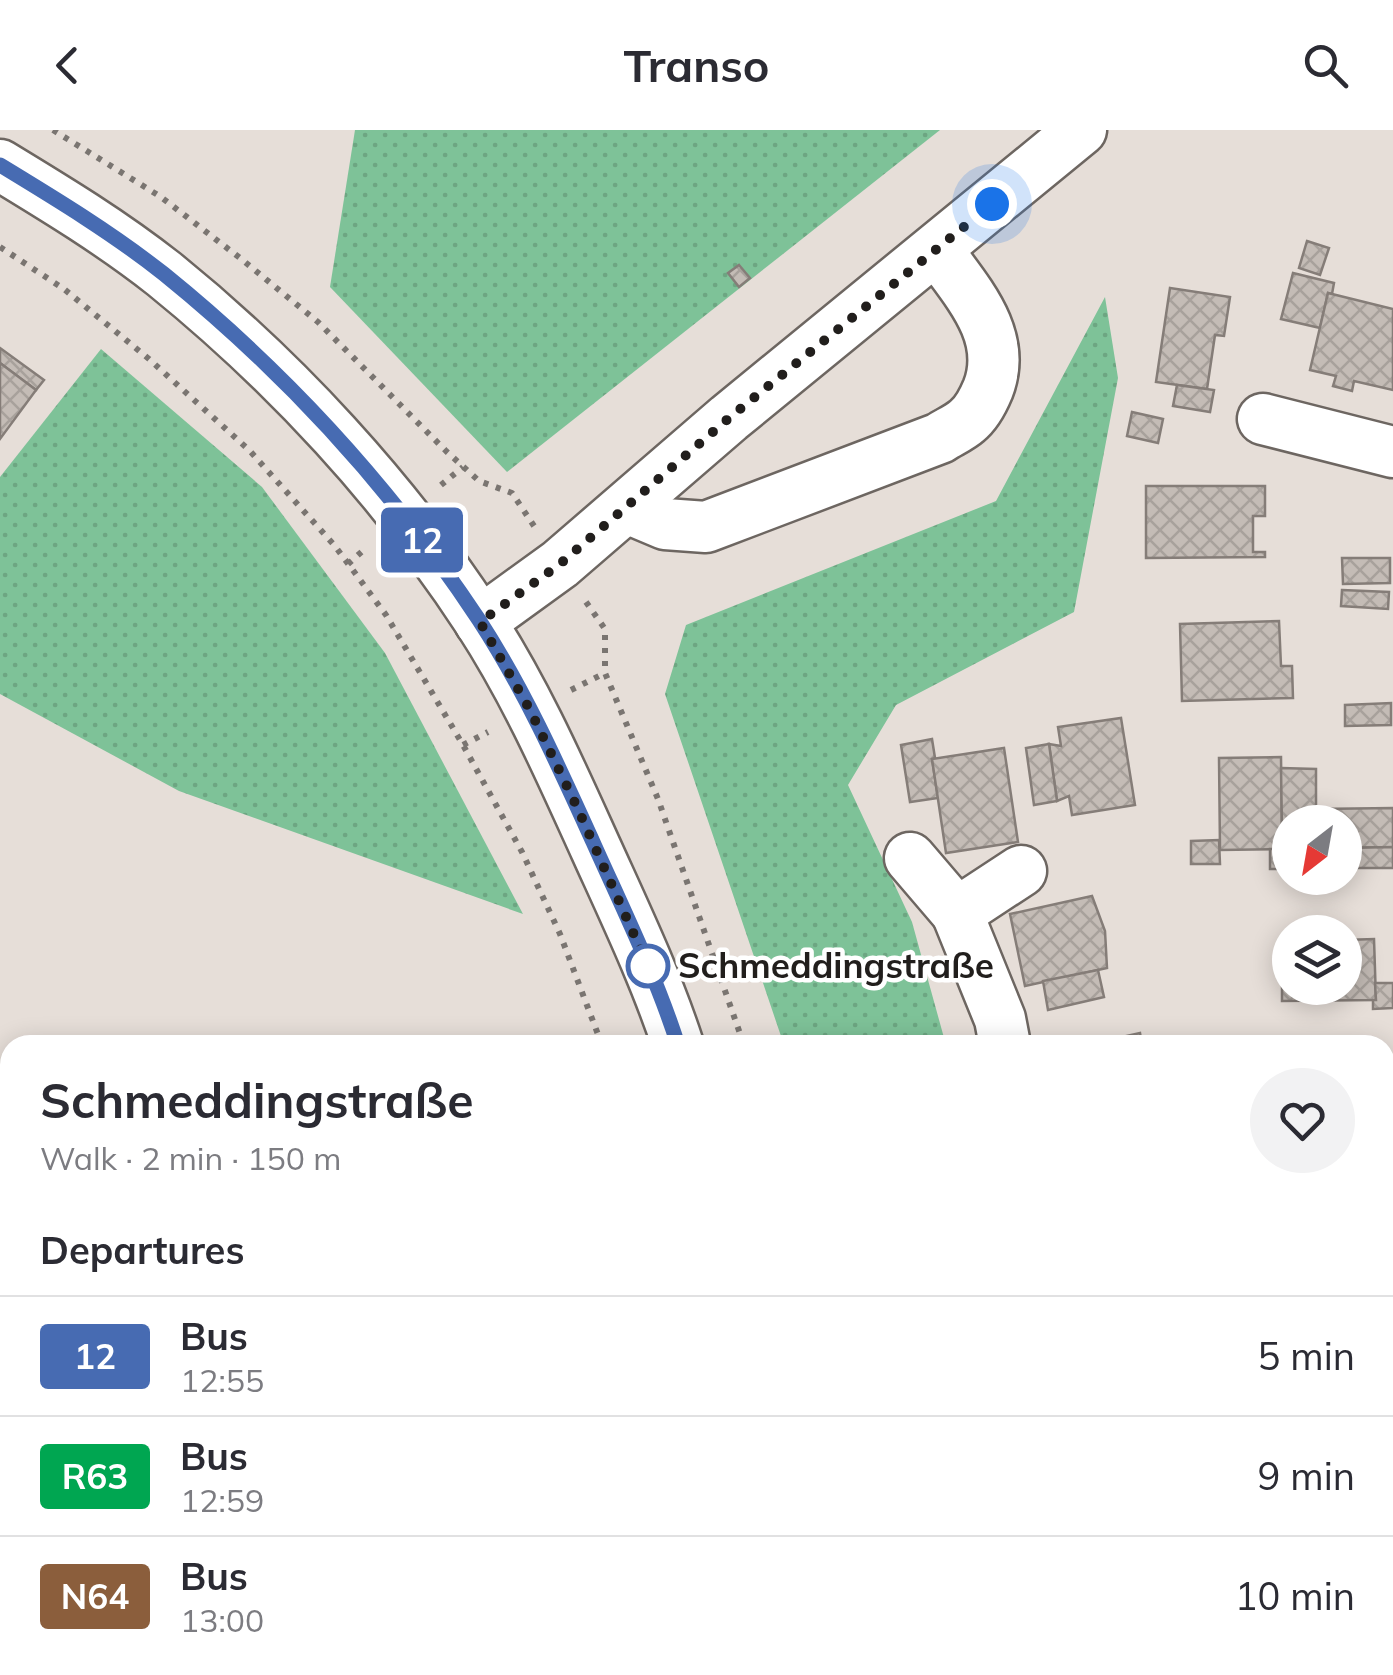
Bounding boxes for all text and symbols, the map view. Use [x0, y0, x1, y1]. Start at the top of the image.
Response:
text: Transo [623, 37, 770, 93]
icon: back [40, 38, 95, 93]
icon: search [1298, 38, 1353, 93]
your location [967, 179, 1017, 229]
line badge: 12 [377, 508, 467, 572]
text: 12 [401, 518, 443, 562]
north arrow [1272, 805, 1362, 895]
map controls [1272, 805, 1362, 1005]
button: layers [1272, 915, 1362, 1005]
place label: Schmeddingstraße [678, 943, 994, 987]
marker: Schmeddingstraße [627, 945, 669, 987]
button: heart [1250, 1068, 1355, 1173]
text: Schmeddingstraße [40, 1070, 473, 1130]
text: Walk · 2 min · 150 m [40, 1138, 341, 1178]
text: Departures [40, 1226, 244, 1274]
text: Bus [180, 1312, 248, 1360]
text: 5 min [1258, 1332, 1355, 1380]
text: 12 [74, 1334, 116, 1378]
text: 12:55 [180, 1360, 264, 1400]
text: Bus [180, 1432, 248, 1480]
text: 9 min [1258, 1452, 1355, 1500]
text: R63 [62, 1454, 128, 1498]
text: 12:59 [180, 1480, 264, 1520]
text: Bus [180, 1552, 248, 1600]
text: 10 min [1235, 1572, 1355, 1620]
text: N64 [61, 1574, 129, 1618]
text: 13:00 [180, 1600, 264, 1640]

